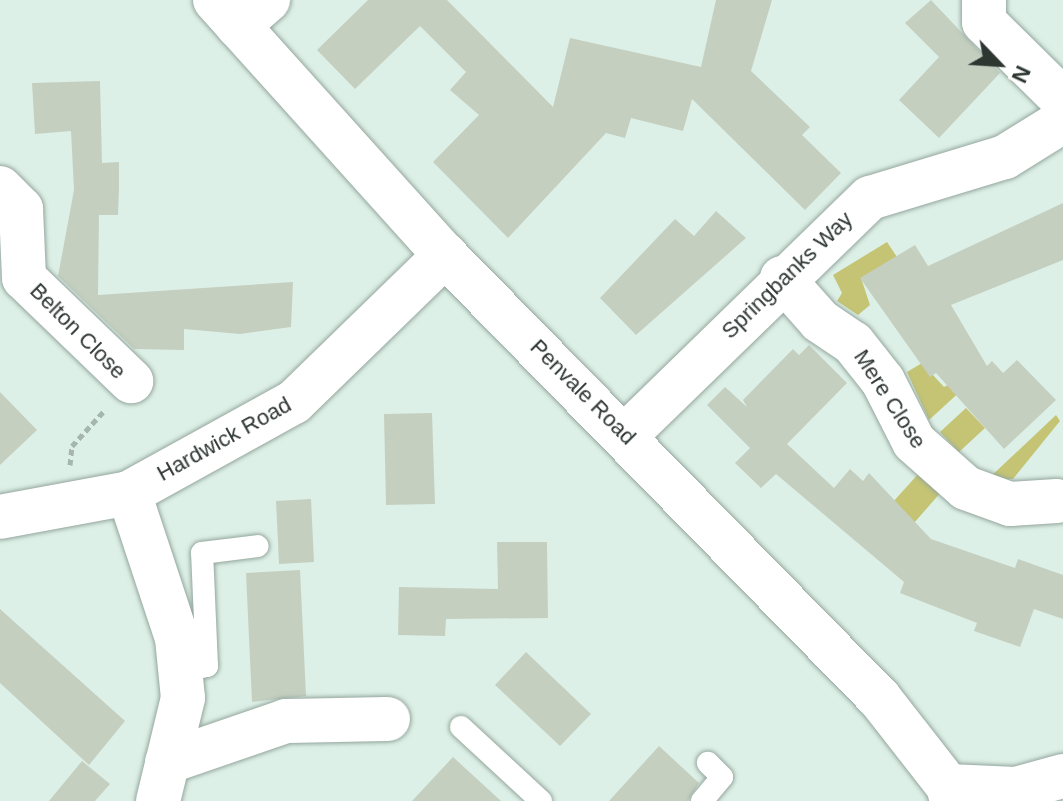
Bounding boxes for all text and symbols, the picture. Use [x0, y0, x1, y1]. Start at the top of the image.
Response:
north arrow [959, 24, 1039, 104]
text: N [1007, 62, 1036, 87]
street label: Springbanks Way [716, 206, 858, 344]
street label: Belton Close [25, 278, 131, 384]
street label: Penvale Road [525, 334, 641, 450]
street label: Mere Close [848, 345, 932, 453]
street label: Hardwick Road [152, 391, 296, 487]

